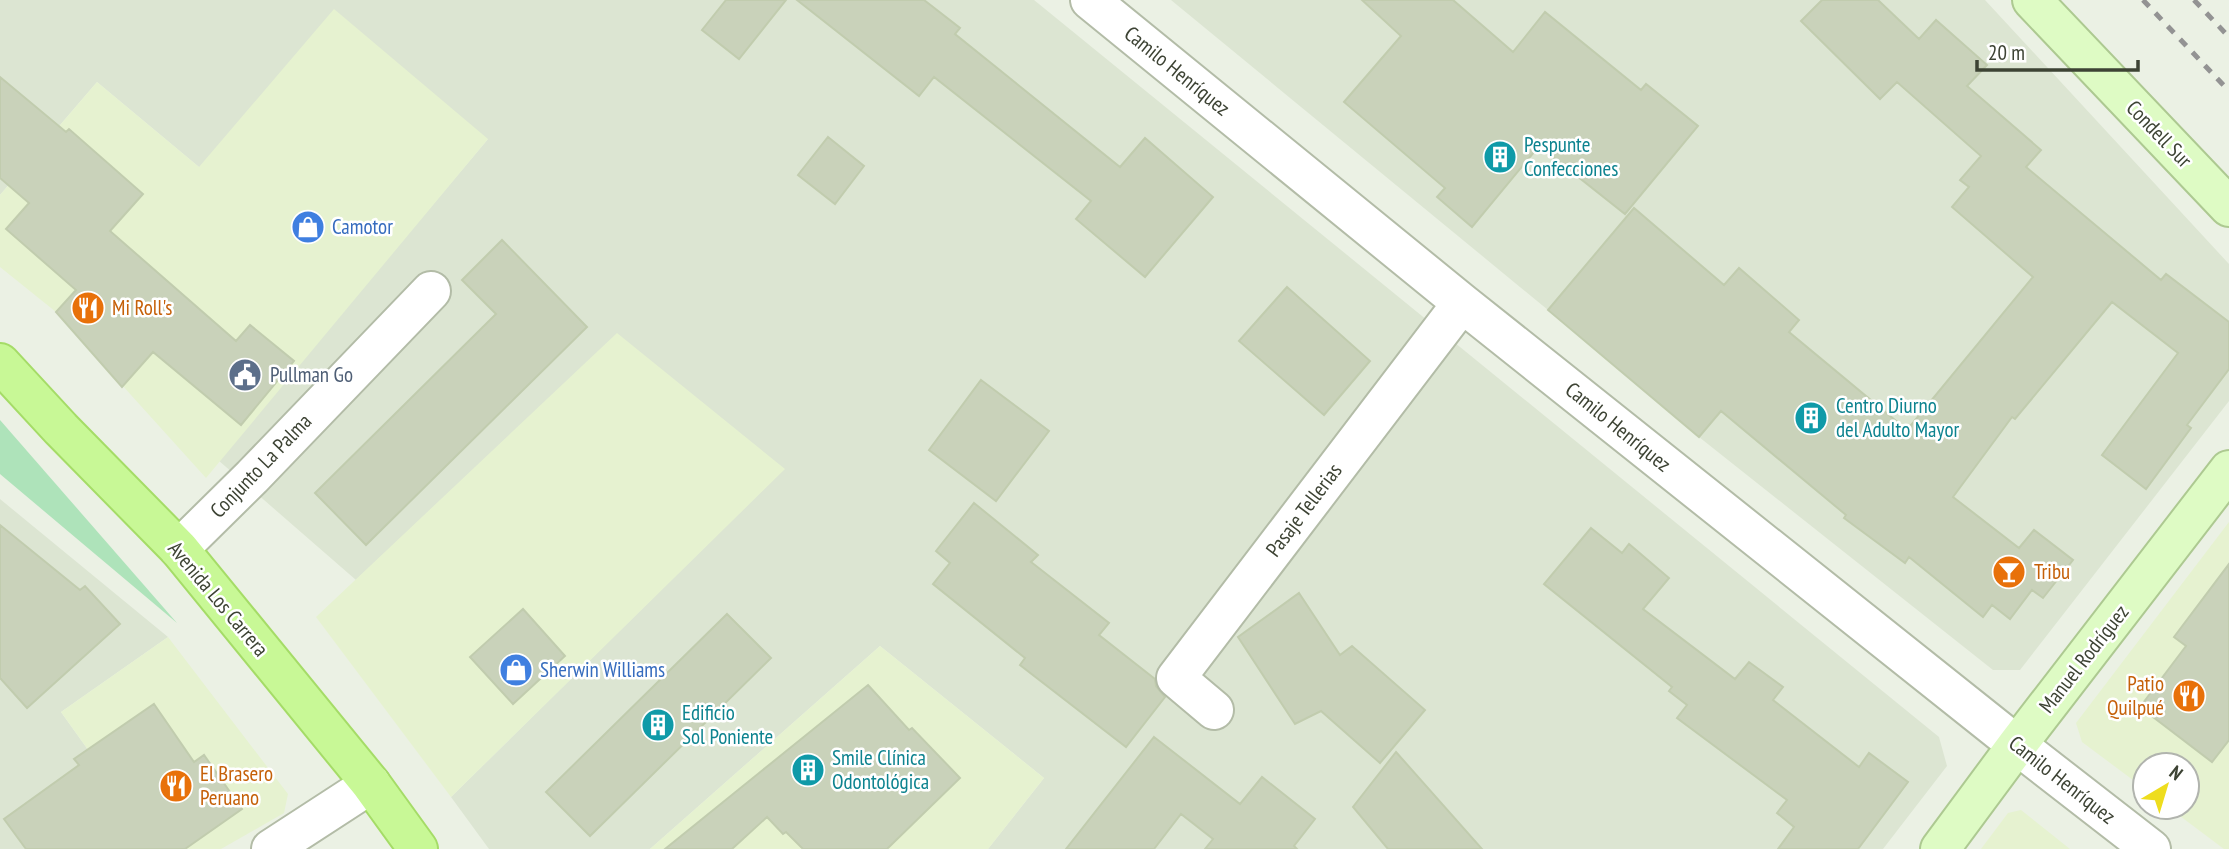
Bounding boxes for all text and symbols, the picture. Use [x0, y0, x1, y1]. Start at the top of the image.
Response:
street label: Camilo Henríquez [1119, 20, 1236, 121]
scale bar [1977, 28, 2138, 72]
text: 20 m [1988, 39, 2025, 66]
street label: Condell Sur [2121, 94, 2198, 173]
place label: Pespunte Confecciones [1524, 131, 1618, 182]
building icon: Pespunte Confecciones [1481, 138, 1519, 176]
shop icon: Camotor [289, 208, 327, 246]
place label: Camotor [332, 213, 393, 240]
restaurant icon: Mi Roll's [69, 289, 107, 327]
place label: Mi Roll's [112, 294, 172, 321]
public building icon: Pullman Go [226, 356, 264, 394]
place label: Pullman Go [270, 361, 353, 388]
street label: Camilo Henríquez [1560, 376, 1677, 477]
place label: Centro Diurno del Adulto Mayor [1836, 392, 1959, 443]
building icon: Centro Diurno del Adulto Mayor [1792, 399, 1830, 437]
street label: Conjunto La Palma [204, 408, 317, 524]
street label: Pasaje Tellerias [1260, 458, 1348, 562]
street label: Avenida Los Carrera [162, 535, 274, 662]
bar icon: Tribu [1990, 553, 2028, 591]
place label: Tribu [2034, 558, 2070, 585]
street label: Manuel Rodríguez [2033, 599, 2134, 718]
shop icon: Sherwin Williams [497, 651, 535, 689]
place label: Sherwin Williams [540, 656, 665, 683]
place label: Patio Quilpué [2107, 670, 2164, 721]
restaurant icon: Patio Quilpué [2170, 677, 2208, 715]
place label: Edificio Sol Poniente [682, 699, 773, 750]
building icon: Edificio Sol Poniente [639, 706, 677, 744]
street label: Camilo Henríquez [2004, 730, 2121, 830]
place label: Smile Clínica Odontológica [832, 744, 929, 795]
building icon: Smile Clínica Odontológica [789, 751, 827, 789]
north arrow [2131, 751, 2201, 821]
place label: El Brasero Peruano [200, 760, 273, 811]
text: N [2165, 760, 2188, 785]
restaurant icon: El Brasero Peruano [157, 767, 195, 805]

